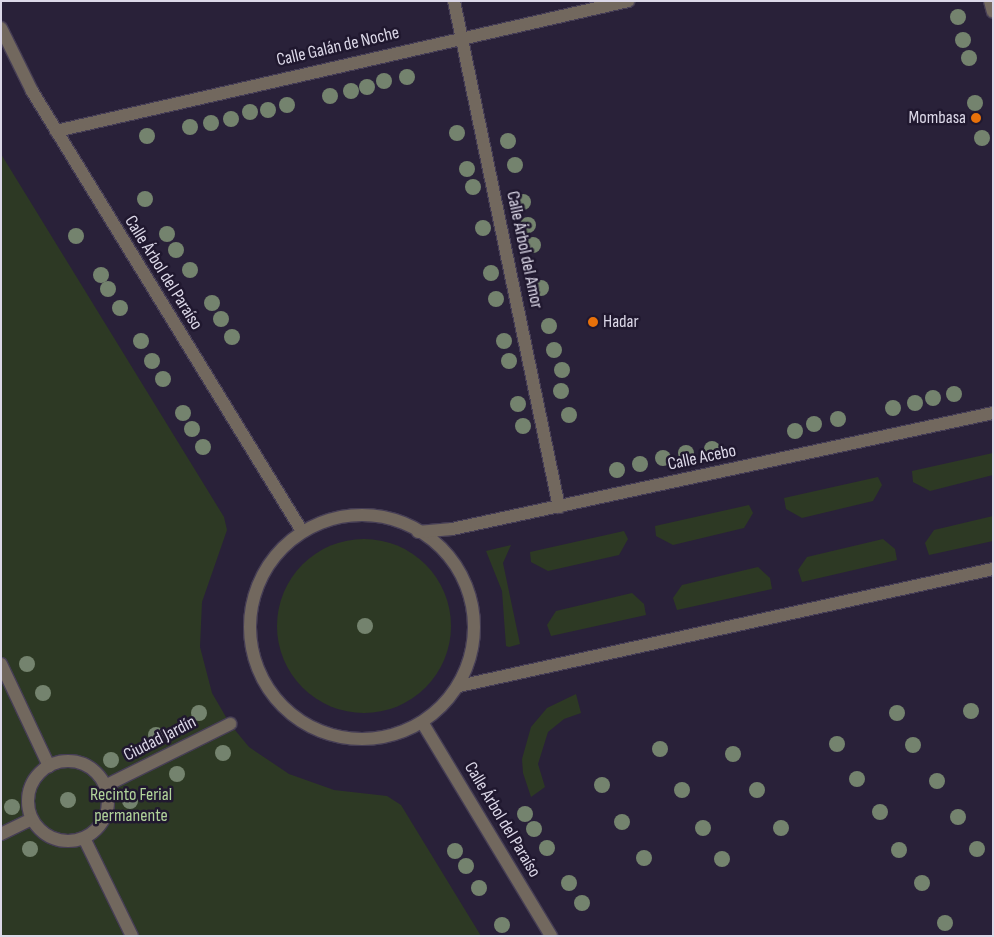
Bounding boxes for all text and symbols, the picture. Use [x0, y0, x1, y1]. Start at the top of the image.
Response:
street label: Calle Galán de Noche [275, 22, 401, 72]
place label: Mombasa [909, 107, 966, 129]
marker: Mombasa [970, 112, 982, 124]
street label: Calle Árbol del Amor [501, 189, 547, 311]
street label: Calle Árbol del Paraíso [119, 212, 207, 334]
place label: Hadar [603, 311, 639, 333]
marker: Hadar [587, 316, 599, 328]
street label: Calle Acebo [666, 440, 738, 476]
street label: Ciudad Jardín [120, 712, 200, 766]
street label: Calle Árbol del Paraíso [459, 758, 545, 882]
park label: Recinto Ferial permanente [90, 785, 172, 828]

